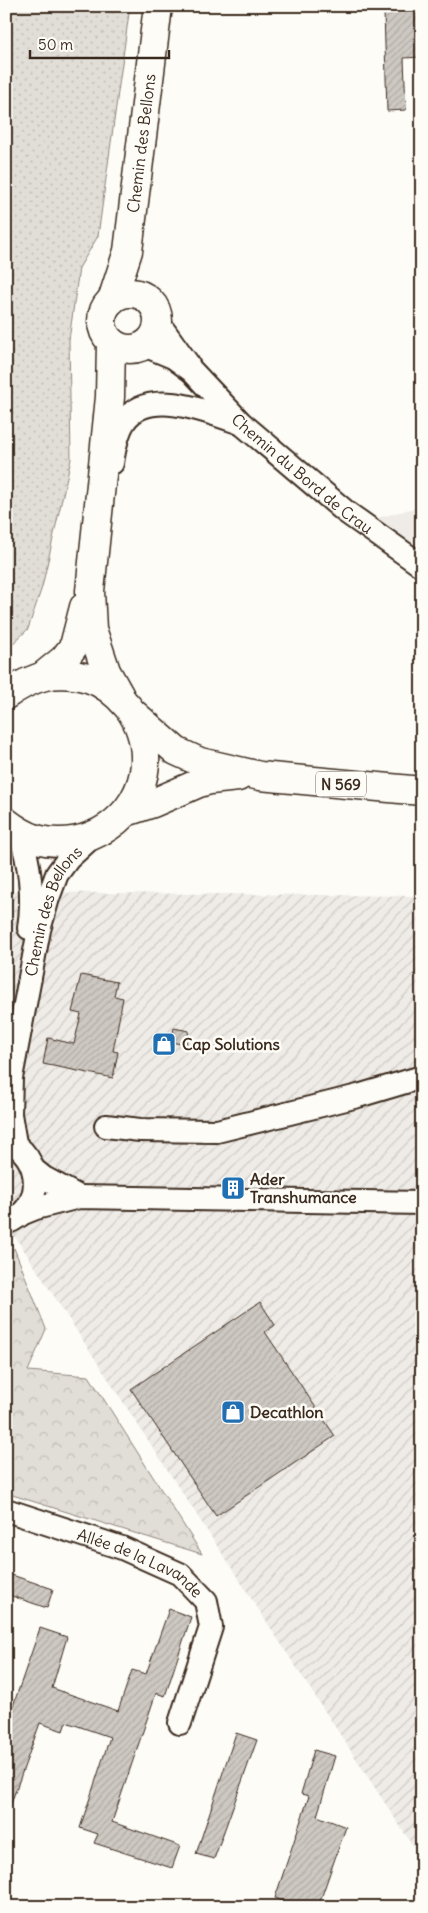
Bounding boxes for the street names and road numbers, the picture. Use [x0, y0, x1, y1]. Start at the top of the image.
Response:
street label: Chemin des Bellons [123, 73, 160, 214]
street label: Chemin du Bord de Crau [227, 409, 377, 538]
road number: N 569 [316, 772, 366, 796]
street label: Chemin des Bellons [20, 841, 86, 978]
street label: Allée de la Lavande [75, 1524, 207, 1602]

